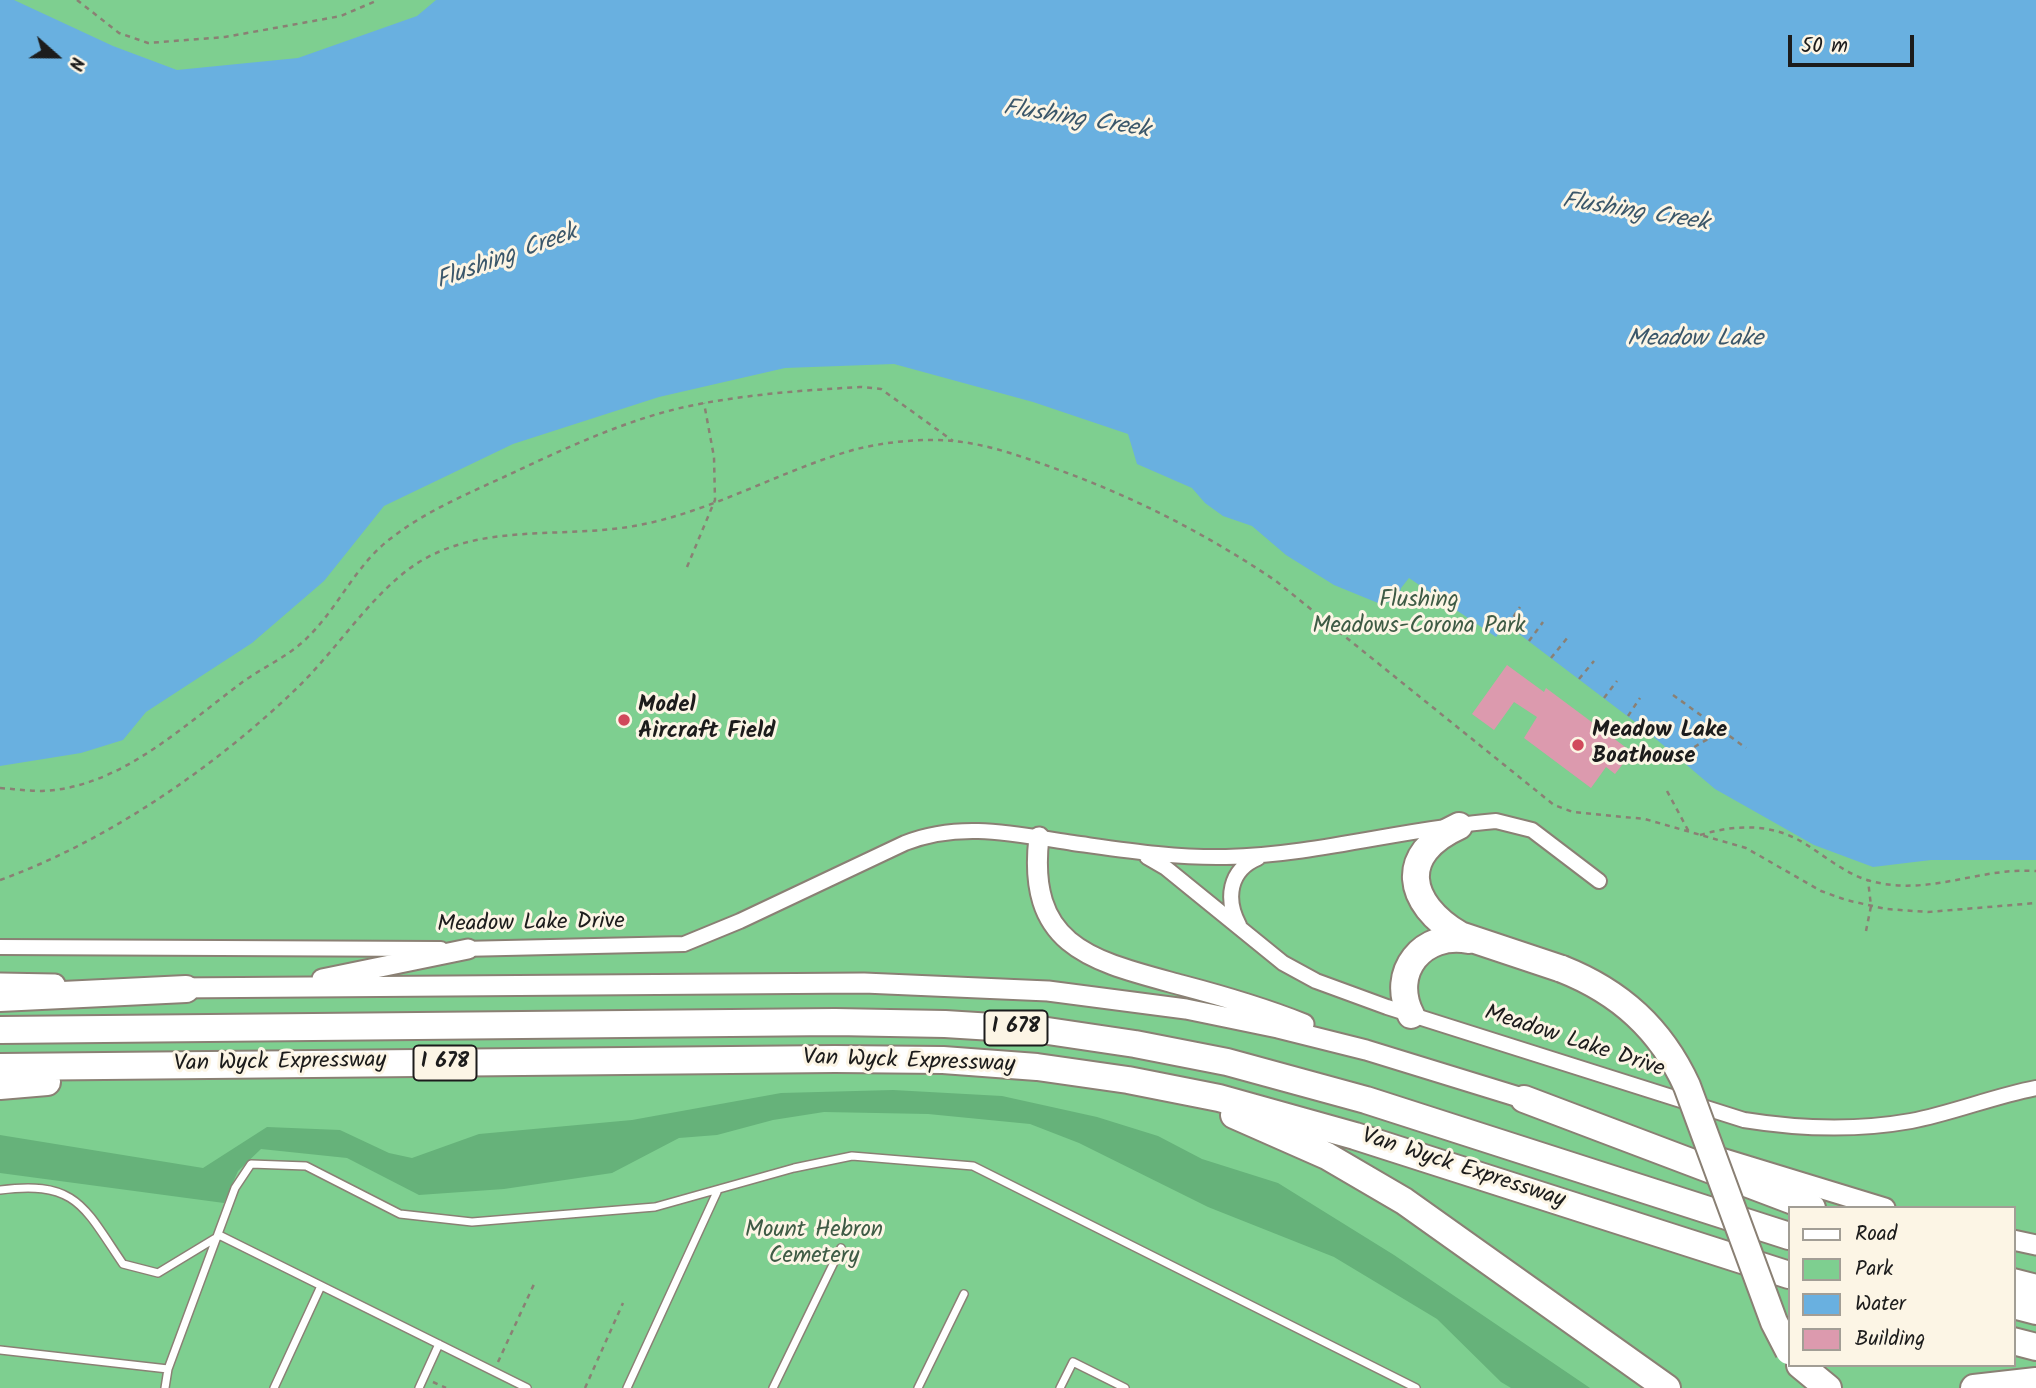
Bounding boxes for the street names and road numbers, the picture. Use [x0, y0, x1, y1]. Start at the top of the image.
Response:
street label: Meadow Lake Drive [437, 910, 625, 940]
street label: Meadow Lake Drive [1481, 1001, 1667, 1085]
road number: I 678 [984, 1010, 1048, 1046]
road number: I 678 [414, 1046, 476, 1080]
street label: Van Wyck Expressway [802, 1046, 1016, 1080]
street label: Van Wyck Expressway [174, 1048, 386, 1080]
street label: Van Wyck Expressway [1358, 1124, 1568, 1216]

